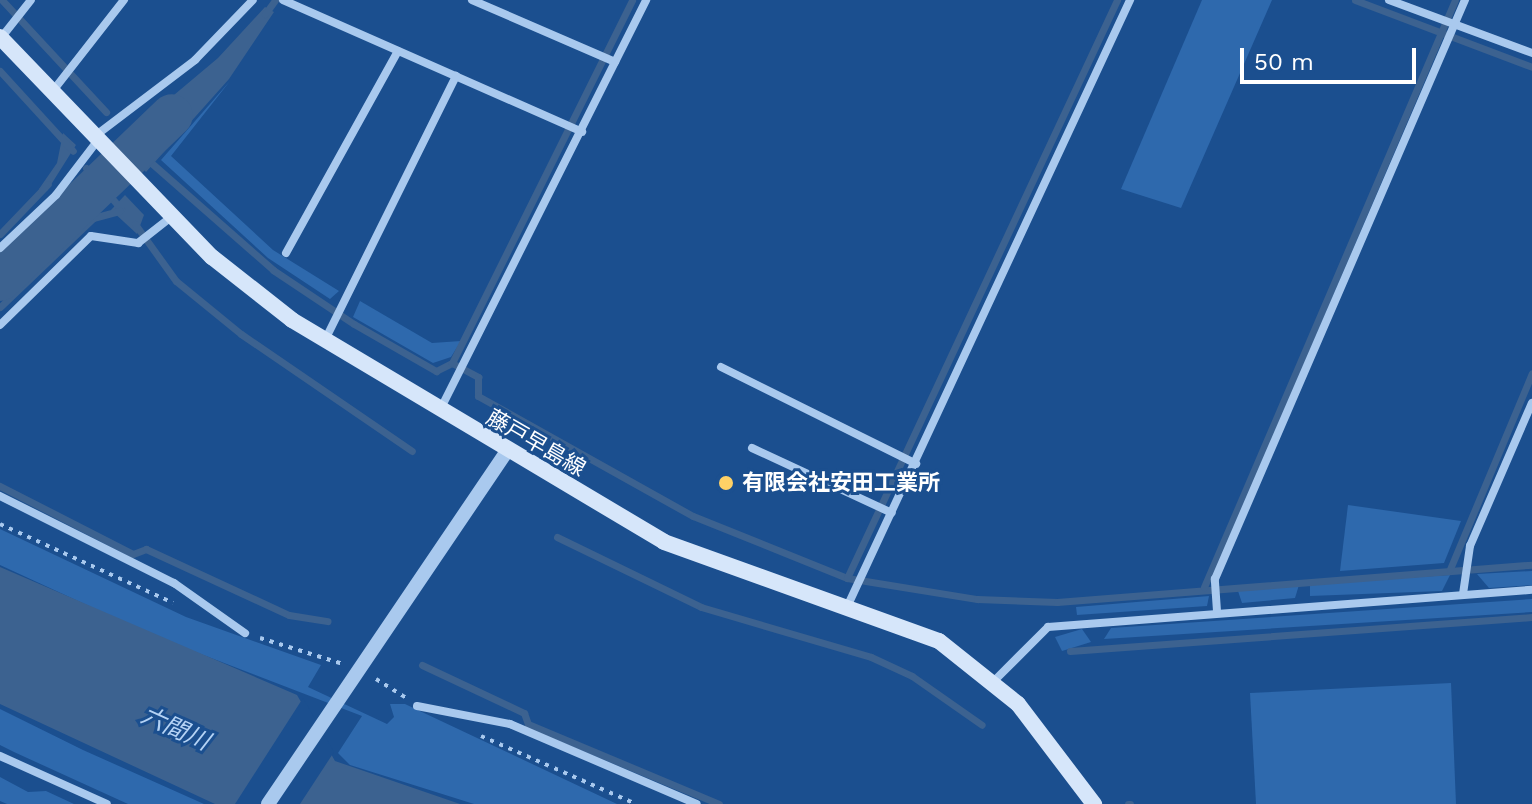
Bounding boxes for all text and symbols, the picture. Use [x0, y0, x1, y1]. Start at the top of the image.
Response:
scale bar [1244, 32, 1420, 82]
text: 50 m [1254, 48, 1314, 76]
street label: 藤戸早島線 [482, 404, 590, 482]
place label: 有限会社安田工業所 [742, 470, 940, 496]
marker: 有限会社安田工業所 [717, 474, 735, 492]
water label: 六間川 [136, 701, 214, 757]

